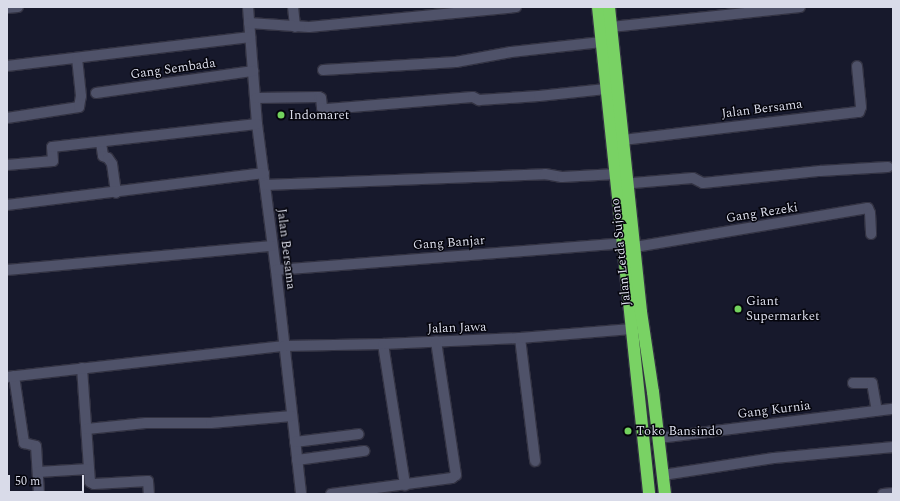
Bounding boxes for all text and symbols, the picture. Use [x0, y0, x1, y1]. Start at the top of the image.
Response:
street label: Gang Sembada [129, 55, 217, 83]
street label: Jalan Bersama [721, 96, 803, 122]
place label: Indomaret [289, 107, 349, 123]
marker: Indomaret [276, 110, 286, 120]
street label: Jalan Letda Sujono [608, 198, 634, 306]
street label: Gang Rezeki [725, 200, 799, 226]
street label: Jalan Bersama [273, 208, 299, 290]
street label: Gang Banjar [412, 233, 486, 253]
place label: Giant Supermarket [746, 294, 820, 325]
marker: Giant Supermarket [733, 304, 743, 314]
street label: Jalan Jawa [427, 319, 487, 337]
street label: Gang Kurnia [737, 398, 811, 422]
place label: Toko Bansindo [636, 423, 722, 439]
marker: Toko Bansindo [623, 426, 633, 436]
scale bar [10, 467, 86, 493]
text: 50 m [15, 472, 40, 491]

